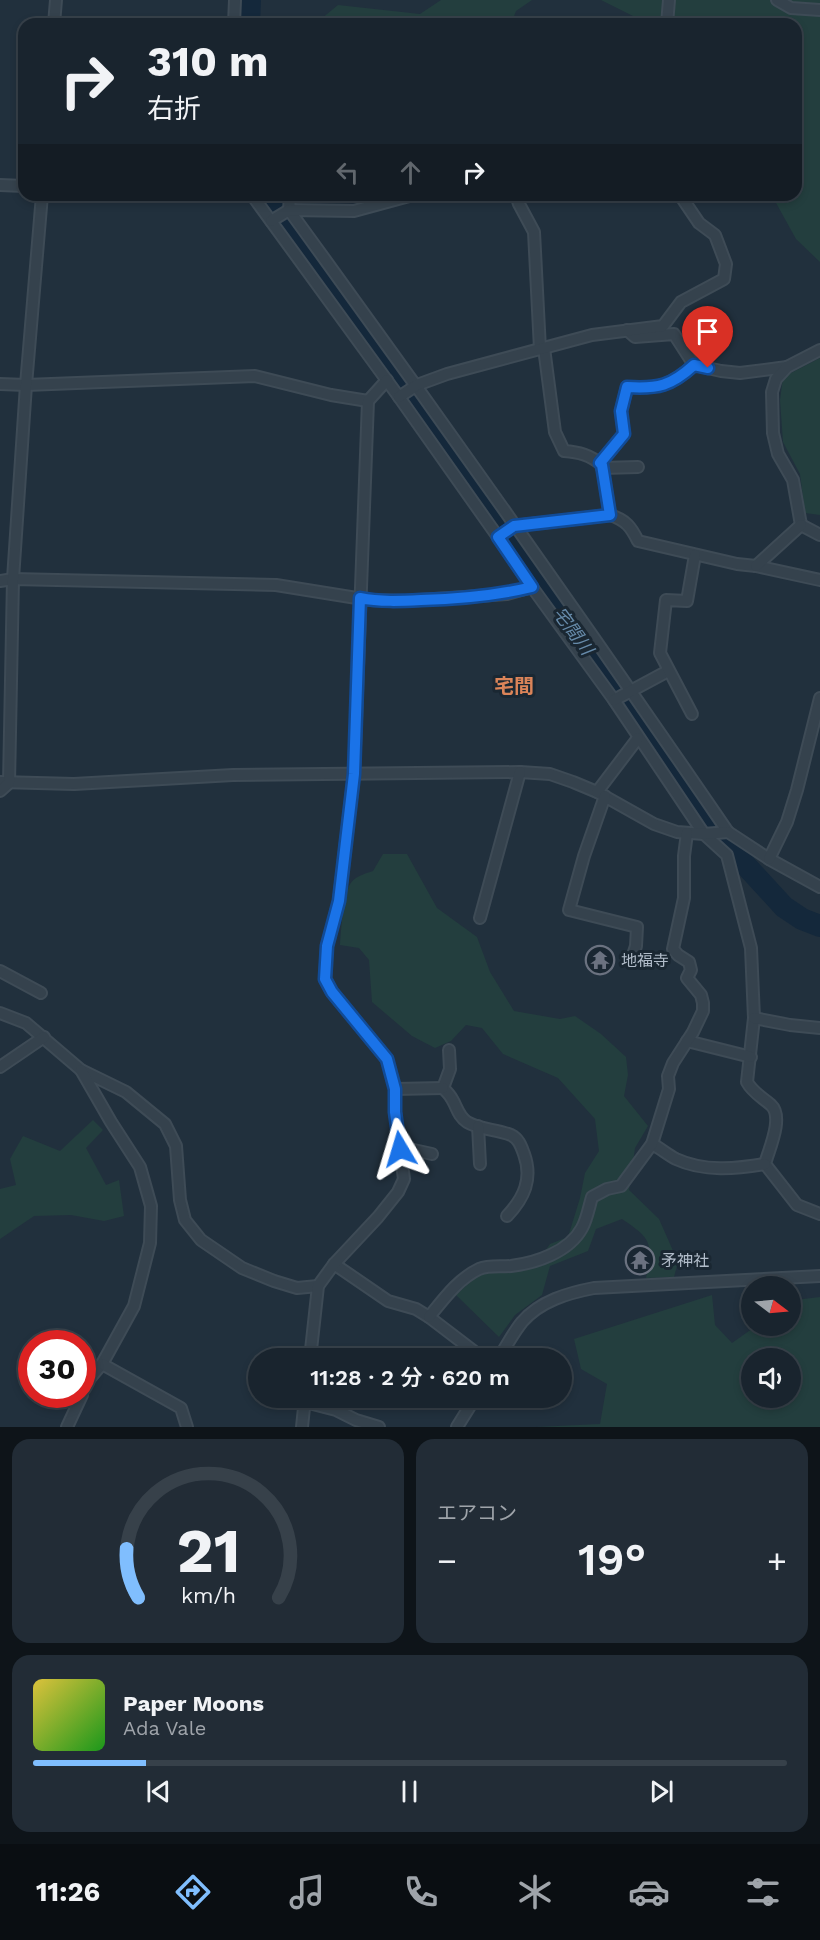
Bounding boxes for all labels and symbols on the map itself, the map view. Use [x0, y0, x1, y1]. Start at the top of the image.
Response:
pin [682, 306, 733, 368]
water label: 宅間川 [549, 603, 599, 660]
district label: 宅間 [494, 674, 534, 698]
temple icon: 地福寺 [584, 944, 616, 976]
place label: 地福寺 [621, 951, 669, 970]
position arrow [368, 1117, 432, 1181]
temple icon: 矛神社 [624, 1244, 656, 1276]
place label: 矛神社 [661, 1251, 709, 1270]
north arrow [741, 1276, 801, 1336]
speed limit sign: 30 [18, 1330, 96, 1408]

